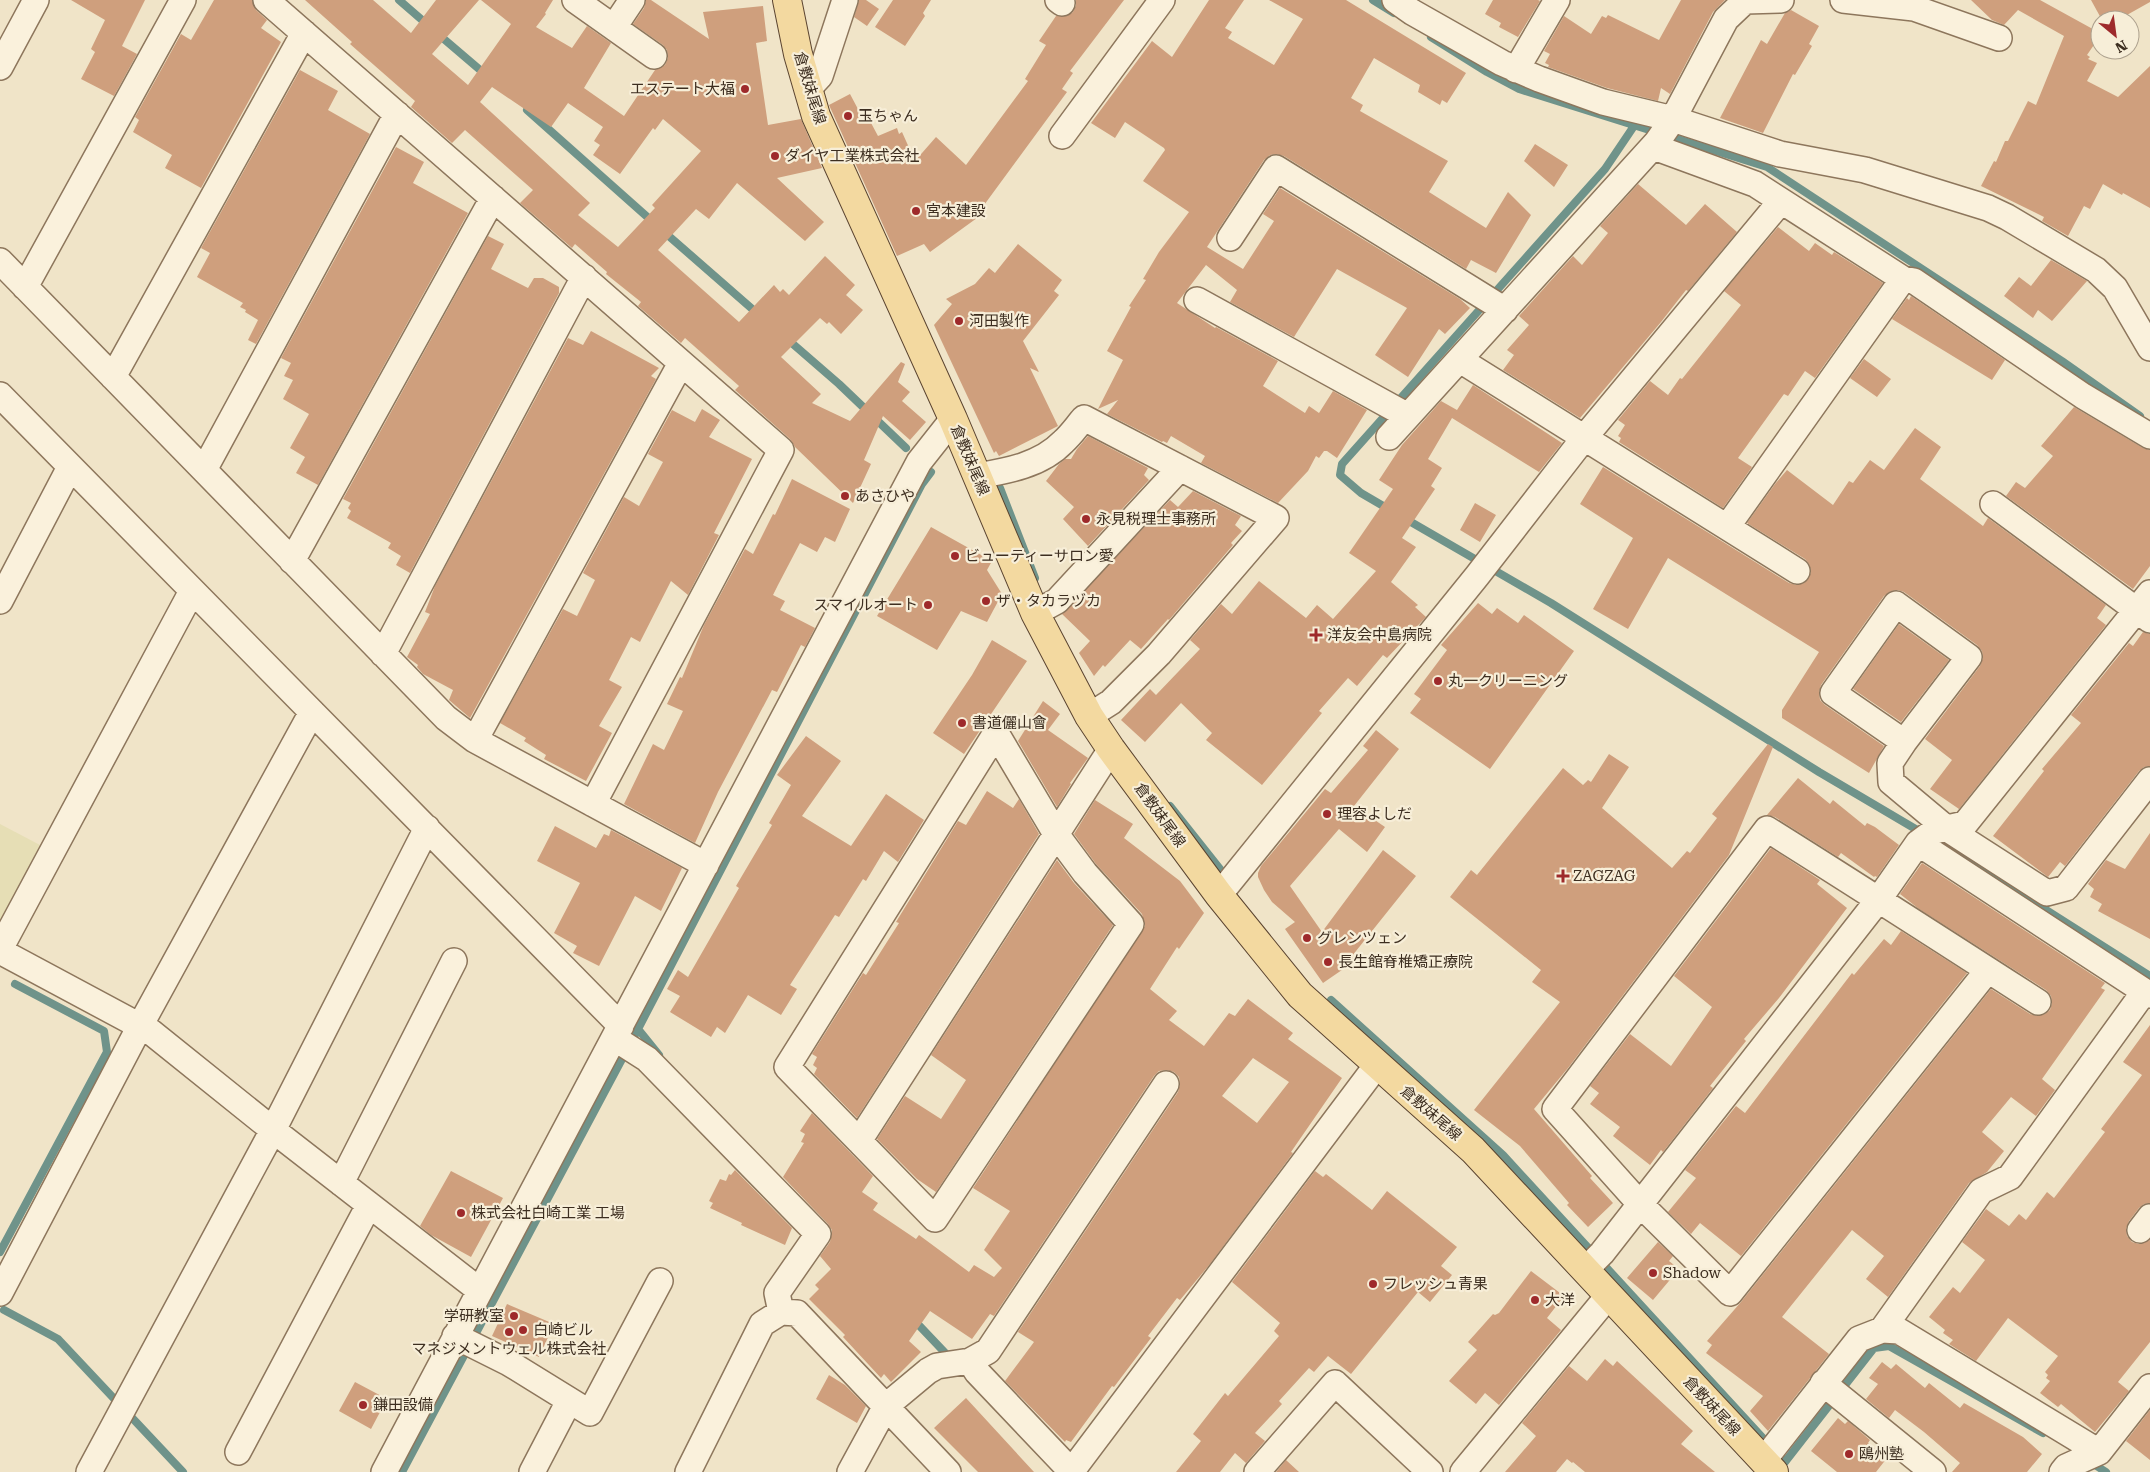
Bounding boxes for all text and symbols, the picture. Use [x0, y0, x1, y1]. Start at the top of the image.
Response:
north arrow [2090, 10, 2140, 60]
text: N [2113, 37, 2130, 56]
street label: 倉敷妹尾線 [790, 49, 830, 127]
place label: エステート大福 [630, 80, 735, 98]
marker: エステート大福 [739, 83, 751, 95]
place label: 玉ちゃん [858, 107, 918, 125]
marker: 玉ちゃん [842, 110, 854, 122]
place label: ダイヤ工業株式会社 [785, 147, 920, 165]
marker: ダイヤ工業株式会社 [769, 150, 781, 162]
place label: 宮本建設 [926, 202, 986, 220]
marker: 宮本建設 [910, 205, 922, 217]
place label: 河田製作 [969, 312, 1029, 330]
marker: 河田製作 [953, 315, 965, 327]
street label: 倉敷妹尾線 [947, 422, 993, 498]
place label: あさひや [855, 487, 915, 505]
marker: あさひや [839, 490, 851, 502]
place label: 永見税理士事務所 [1096, 510, 1216, 528]
marker: 永見税理士事務所 [1080, 513, 1092, 525]
place label: ビューティーサロン愛 [965, 547, 1114, 565]
marker: ビューティーサロン愛 [949, 550, 961, 562]
place label: ザ・タカラヅカ [996, 592, 1101, 610]
marker: ザ・タカラヅカ [980, 595, 992, 607]
place label: スマイルオート [813, 596, 918, 614]
marker: スマイルオート [922, 599, 934, 611]
place label: 洋友会中島病院 [1327, 626, 1432, 644]
marker: 洋友会中島病院 [1309, 628, 1323, 642]
place label: 丸一クリーニング [1448, 672, 1568, 690]
marker: 丸一クリーニング [1432, 675, 1444, 687]
place label: 書道儷山會 [972, 714, 1047, 732]
marker: 書道儷山會 [956, 717, 968, 729]
street label: 倉敷妹尾線 [1131, 779, 1189, 851]
place label: 理容よしだ [1337, 805, 1412, 823]
marker: 理容よしだ [1321, 808, 1333, 820]
place label: ZAGZAG [1573, 867, 1636, 885]
marker: ZAGZAG [1557, 870, 1569, 882]
place label: グレンツェン [1317, 929, 1407, 947]
marker: グレンツェン [1301, 932, 1313, 944]
place label: 長生館脊椎矯正療院 [1338, 953, 1473, 971]
marker: 長生館脊椎矯正療院 [1322, 956, 1334, 968]
street label: 倉敷妹尾線 [1397, 1082, 1465, 1144]
place label: 株式会社白崎工業 工場 [471, 1204, 625, 1222]
marker: 株式会社白崎工業 工場 [455, 1207, 467, 1219]
place label: Shadow [1663, 1264, 1722, 1282]
marker: Shadow [1647, 1267, 1659, 1279]
place label: フレッシュ青果 [1383, 1275, 1488, 1293]
marker: フレッシュ青果 [1367, 1278, 1379, 1290]
place label: 大洋 [1545, 1291, 1575, 1309]
marker: 大洋 [1529, 1294, 1541, 1306]
place label: 学研教室 [444, 1307, 504, 1325]
marker: 学研教室 [508, 1310, 520, 1322]
place label: 白崎ビル [533, 1321, 593, 1339]
marker: 白崎ビル [517, 1324, 529, 1336]
marker: マネジメントウェル株式会社 [503, 1326, 515, 1338]
place label: マネジメントウェル株式会社 [411, 1340, 607, 1358]
street label: 倉敷妹尾線 [1680, 1372, 1744, 1440]
place label: 鎌田設備 [373, 1396, 433, 1414]
marker: 鎌田設備 [357, 1399, 369, 1411]
place label: 鴎州塾 [1859, 1445, 1904, 1463]
marker: 鴎州塾 [1843, 1448, 1855, 1460]

